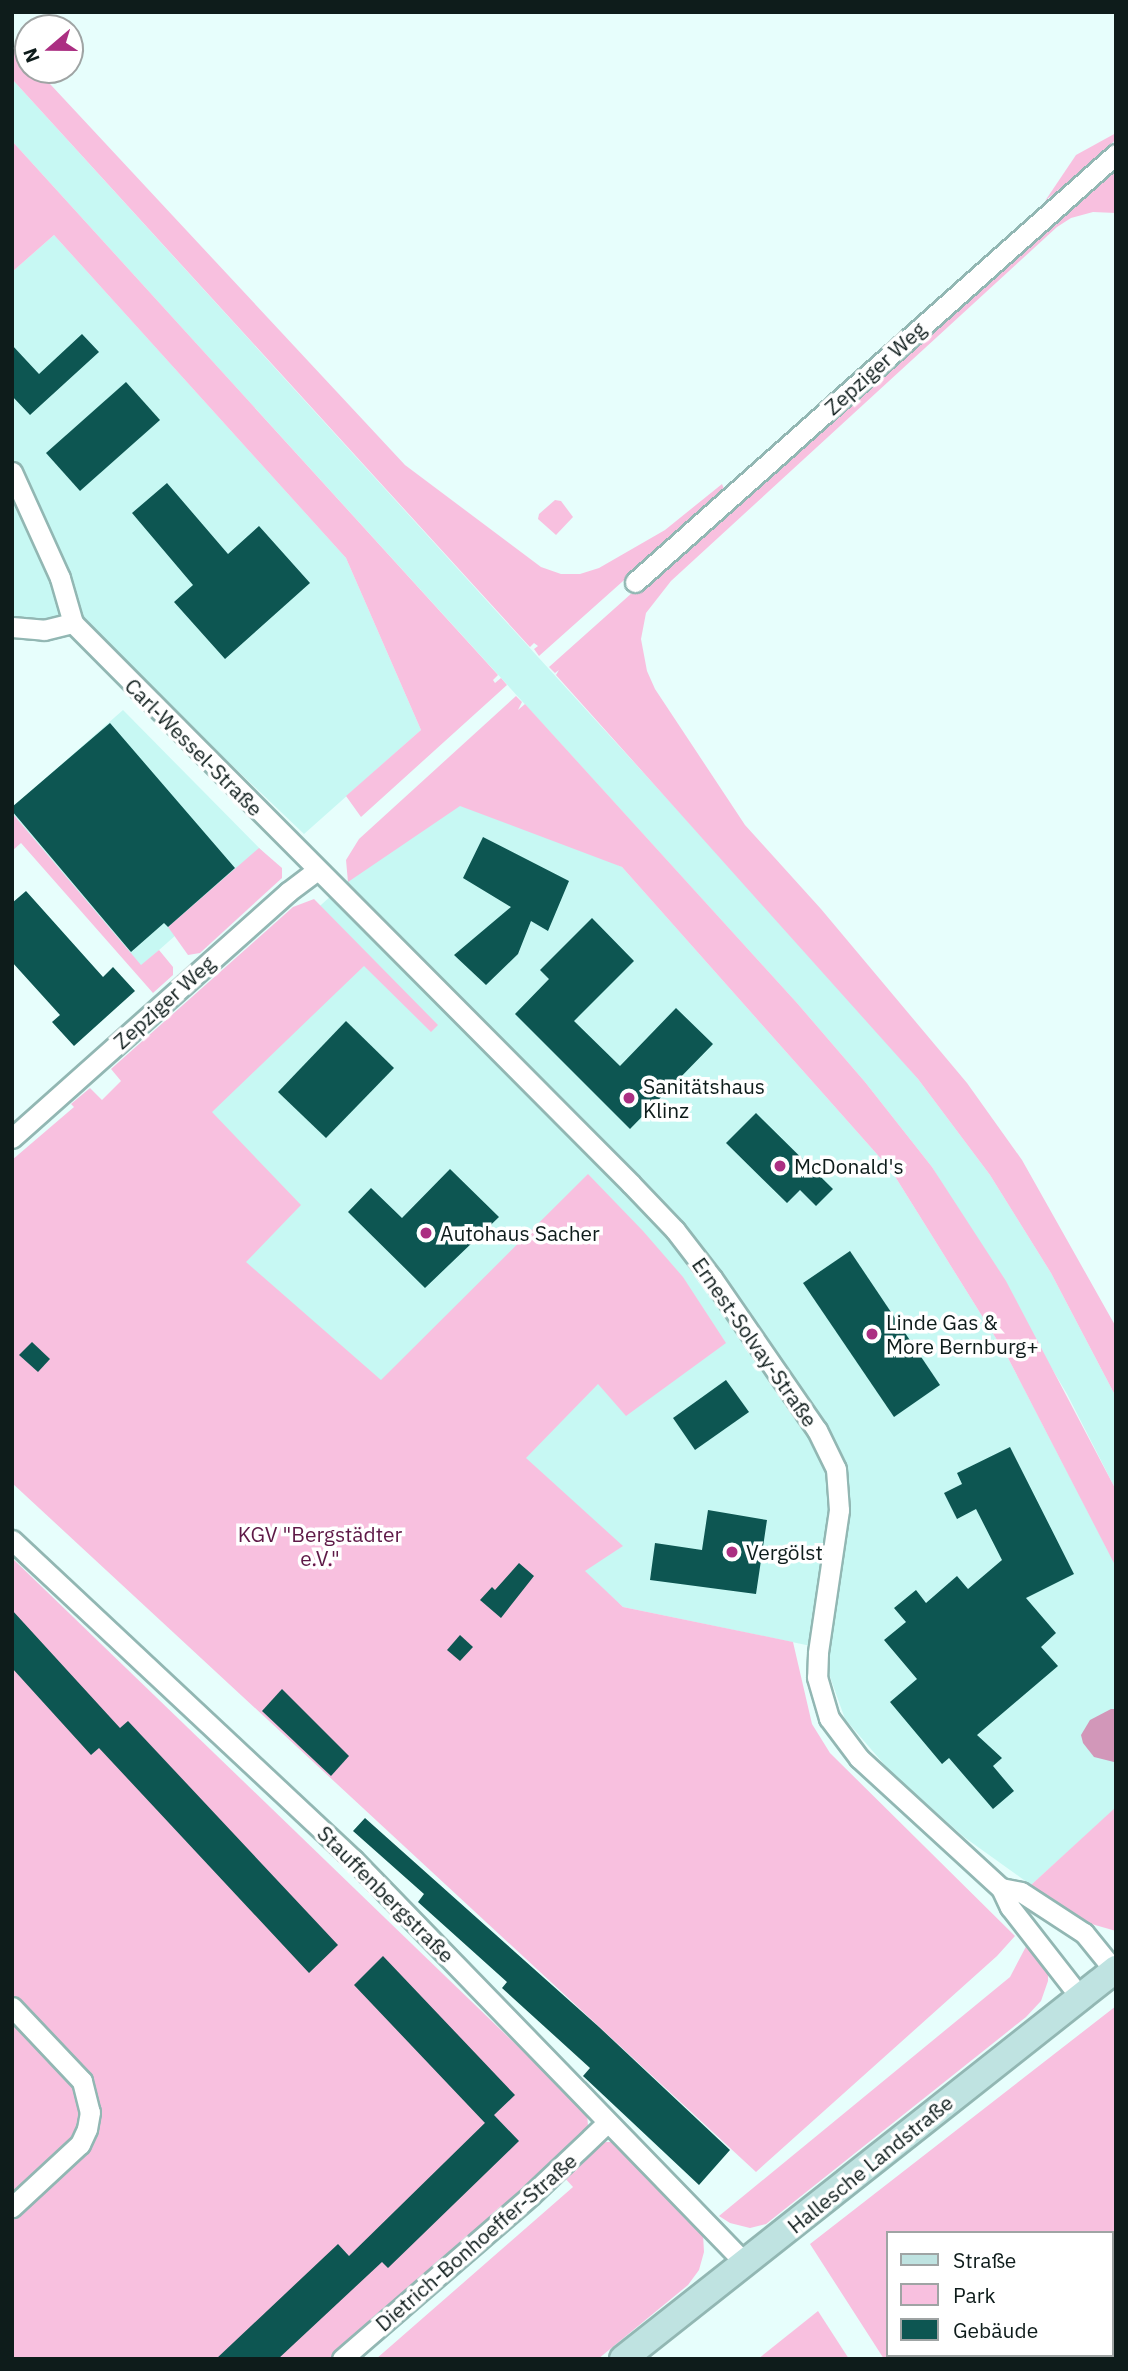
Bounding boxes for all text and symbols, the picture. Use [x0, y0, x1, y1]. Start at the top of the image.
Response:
north arrow [14, 14, 84, 84]
text: N [18, 45, 45, 66]
street label: Zepziger Weg [819, 316, 931, 420]
street label: Carl-Wessel-Straße [120, 673, 268, 821]
street label: Zepziger Weg [108, 950, 220, 1054]
place label: Sanitätshaus Klinz [643, 1073, 765, 1123]
marker: Sanitätshaus Klinz [621, 1090, 637, 1106]
place label: McDonald's [794, 1153, 904, 1179]
marker: McDonald's [772, 1158, 788, 1174]
place label: Autohaus Sacher [440, 1220, 600, 1246]
marker: Autohaus Sacher [418, 1225, 434, 1241]
street label: Ernest-Solvay-Straße [687, 1253, 823, 1431]
place label: Linde Gas & More Bernburg+ [886, 1309, 1039, 1359]
marker: Linde Gas & More Bernburg+ [864, 1326, 880, 1342]
park label: KGV "Bergstädter e.V." [238, 1521, 402, 1571]
place label: Vergölst [746, 1539, 823, 1565]
marker: Vergölst [724, 1544, 740, 1560]
street label: Stauffenbergstraße [312, 1820, 460, 1968]
street label: Hallesche Landstraße [782, 2090, 958, 2238]
street label: Dietrich-Bonhoeffer-Straße [370, 2148, 582, 2336]
legend [886, 2231, 1114, 2357]
text: Straße [953, 2246, 1016, 2274]
text: Park [953, 2281, 996, 2309]
text: Gebäude [953, 2316, 1038, 2344]

